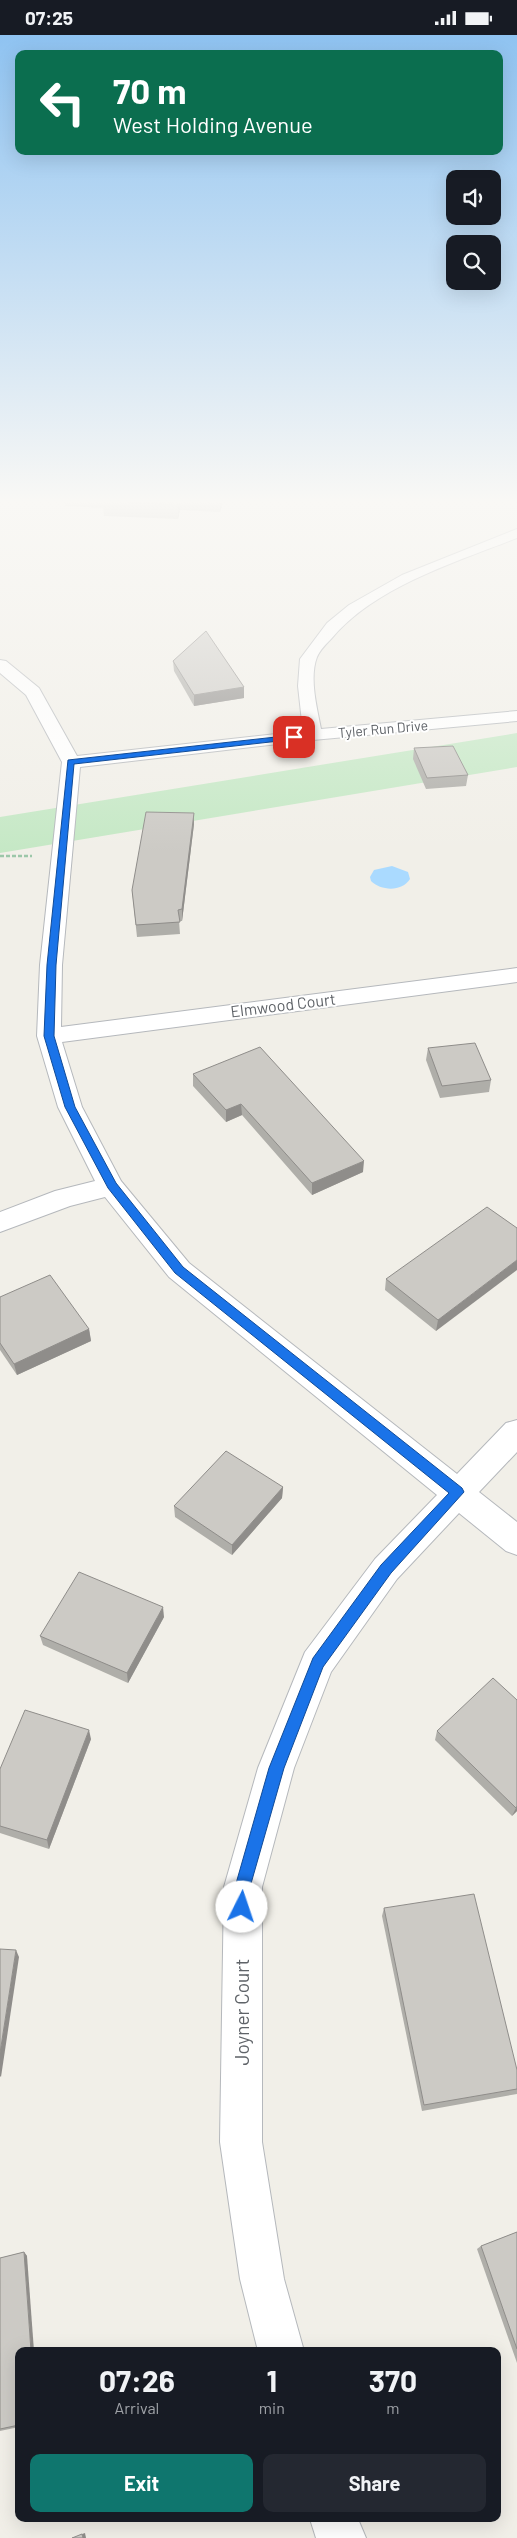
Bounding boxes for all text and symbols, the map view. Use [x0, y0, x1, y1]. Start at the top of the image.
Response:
text: 07:25 [25, 6, 73, 29]
text: 70 m [113, 69, 187, 111]
icon: left [30, 70, 95, 135]
text: West Holding Avenue [113, 111, 313, 137]
map controls [446, 170, 501, 290]
button: sound [446, 170, 501, 225]
button: search [446, 235, 501, 290]
pin [273, 716, 315, 758]
street label: Tyler Run Drive [337, 716, 429, 741]
icon: arrive [280, 723, 308, 751]
street label: Elmwood Court [229, 989, 337, 1020]
position arrow [215, 1880, 267, 1932]
street label: Joyner Court [230, 1959, 253, 2065]
text: 07:26 [99, 2362, 175, 2398]
text: 1 [267, 2362, 277, 2398]
text: 370 [369, 2362, 417, 2398]
text: Arrival [115, 2398, 159, 2417]
text: min [259, 2398, 285, 2417]
text: m [386, 2398, 400, 2417]
button: Exit [30, 2454, 253, 2512]
button: Share [263, 2454, 486, 2512]

